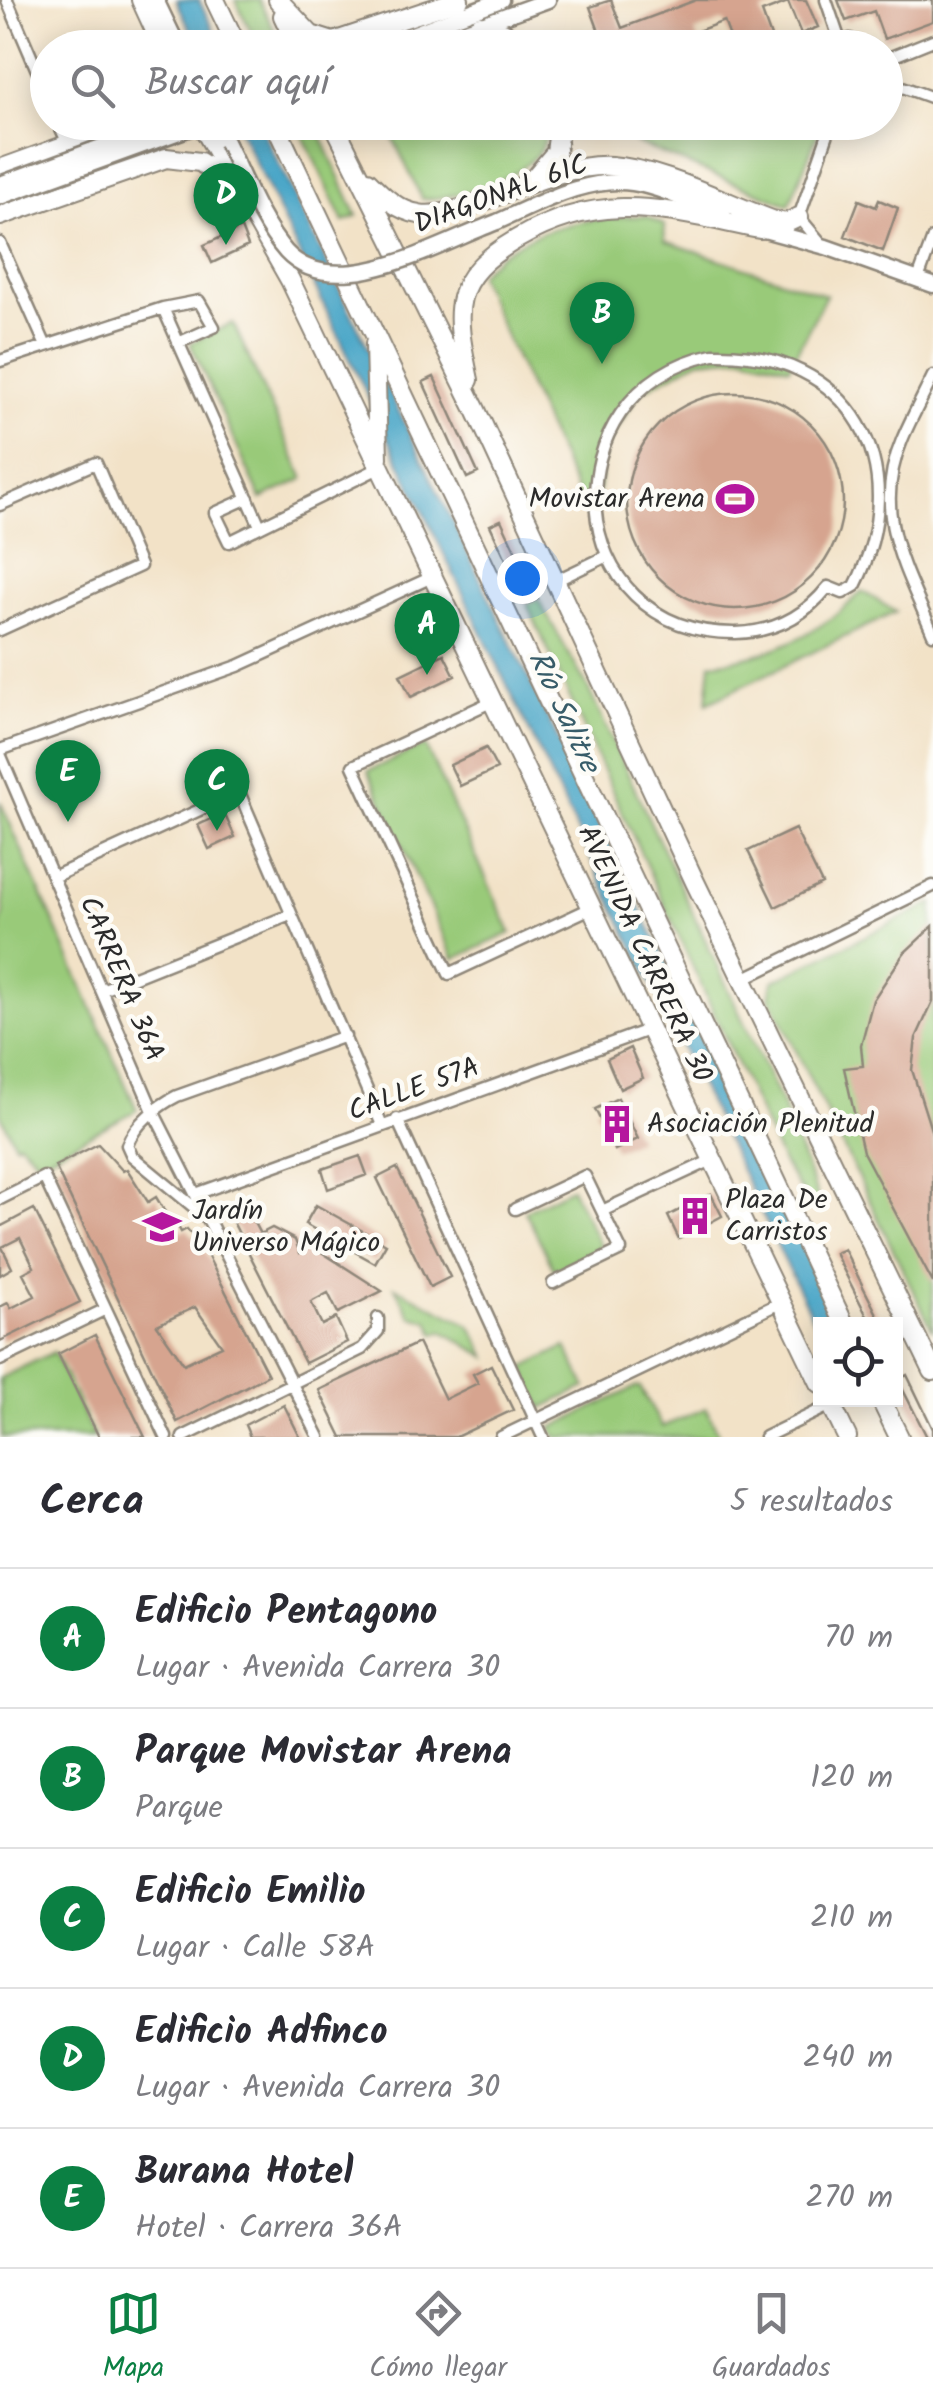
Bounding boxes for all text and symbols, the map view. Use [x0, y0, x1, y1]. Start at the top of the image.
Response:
search box [30, 30, 903, 140]
text: Buscar aquí [145, 55, 329, 115]
icon: search [65, 58, 120, 113]
street label: DIAGONAL 61C [408, 143, 594, 247]
pin: D [194, 162, 258, 245]
pin: B [570, 282, 634, 364]
place label: Movistar Arena [528, 477, 705, 522]
sports icon: Movistar Arena [714, 478, 756, 520]
your location [497, 553, 548, 604]
pin: A [394, 592, 460, 675]
water label: Río Salitre [514, 643, 613, 783]
pin: E [36, 740, 100, 822]
pin: C [184, 748, 250, 831]
street label: AVENIDA CARRERA 30 [564, 818, 724, 1090]
street label: CARRERA 36A [66, 889, 176, 1069]
street label: CALLE 57A [342, 1045, 486, 1135]
place label: Asociación Plenitud [647, 1102, 874, 1147]
building icon: Asociación Plenitud [596, 1103, 638, 1145]
place label: Plaza De Carristos [725, 1178, 828, 1255]
place label: Jardín Universo Mágico [192, 1189, 380, 1266]
building icon: Plaza De Carristos [674, 1195, 716, 1237]
school or university icon: Jardín Universo Mágico [141, 1206, 183, 1248]
map controls [813, 1317, 903, 1407]
button: locate [813, 1317, 903, 1407]
text: Cerca [40, 1469, 144, 1536]
text: 5 resultados [730, 1477, 893, 1528]
text: Edificio Pentagono [135, 1583, 437, 1643]
text: A [62, 1613, 83, 1664]
text: 70 m [824, 1613, 893, 1664]
text: Lugar · Avenida Carrera 30 [135, 1643, 500, 1694]
text: Parque Movistar Arena [135, 1723, 512, 1783]
text: B [63, 1753, 82, 1804]
text: 120 m [810, 1753, 893, 1804]
text: Parque [135, 1783, 223, 1834]
text: Edificio Emilio [135, 1863, 366, 1923]
text: C [63, 1893, 82, 1944]
text: 210 m [810, 1893, 893, 1944]
text: Lugar · Calle 58A [135, 1923, 375, 1974]
text: Edificio Adfinco [135, 2003, 387, 2063]
text: D [62, 2033, 83, 2084]
text: 240 m [802, 2033, 893, 2084]
text: Lugar · Avenida Carrera 30 [135, 2063, 500, 2114]
text: Burana Hotel [135, 2143, 353, 2203]
text: E [64, 2173, 81, 2224]
text: 270 m [805, 2173, 893, 2224]
text: Hotel · Carrera 36A [135, 2203, 403, 2254]
tab: Mapa [102, 2286, 164, 2391]
tab: Cómo llegar [369, 2286, 507, 2391]
tab: Guardados [712, 2286, 831, 2391]

